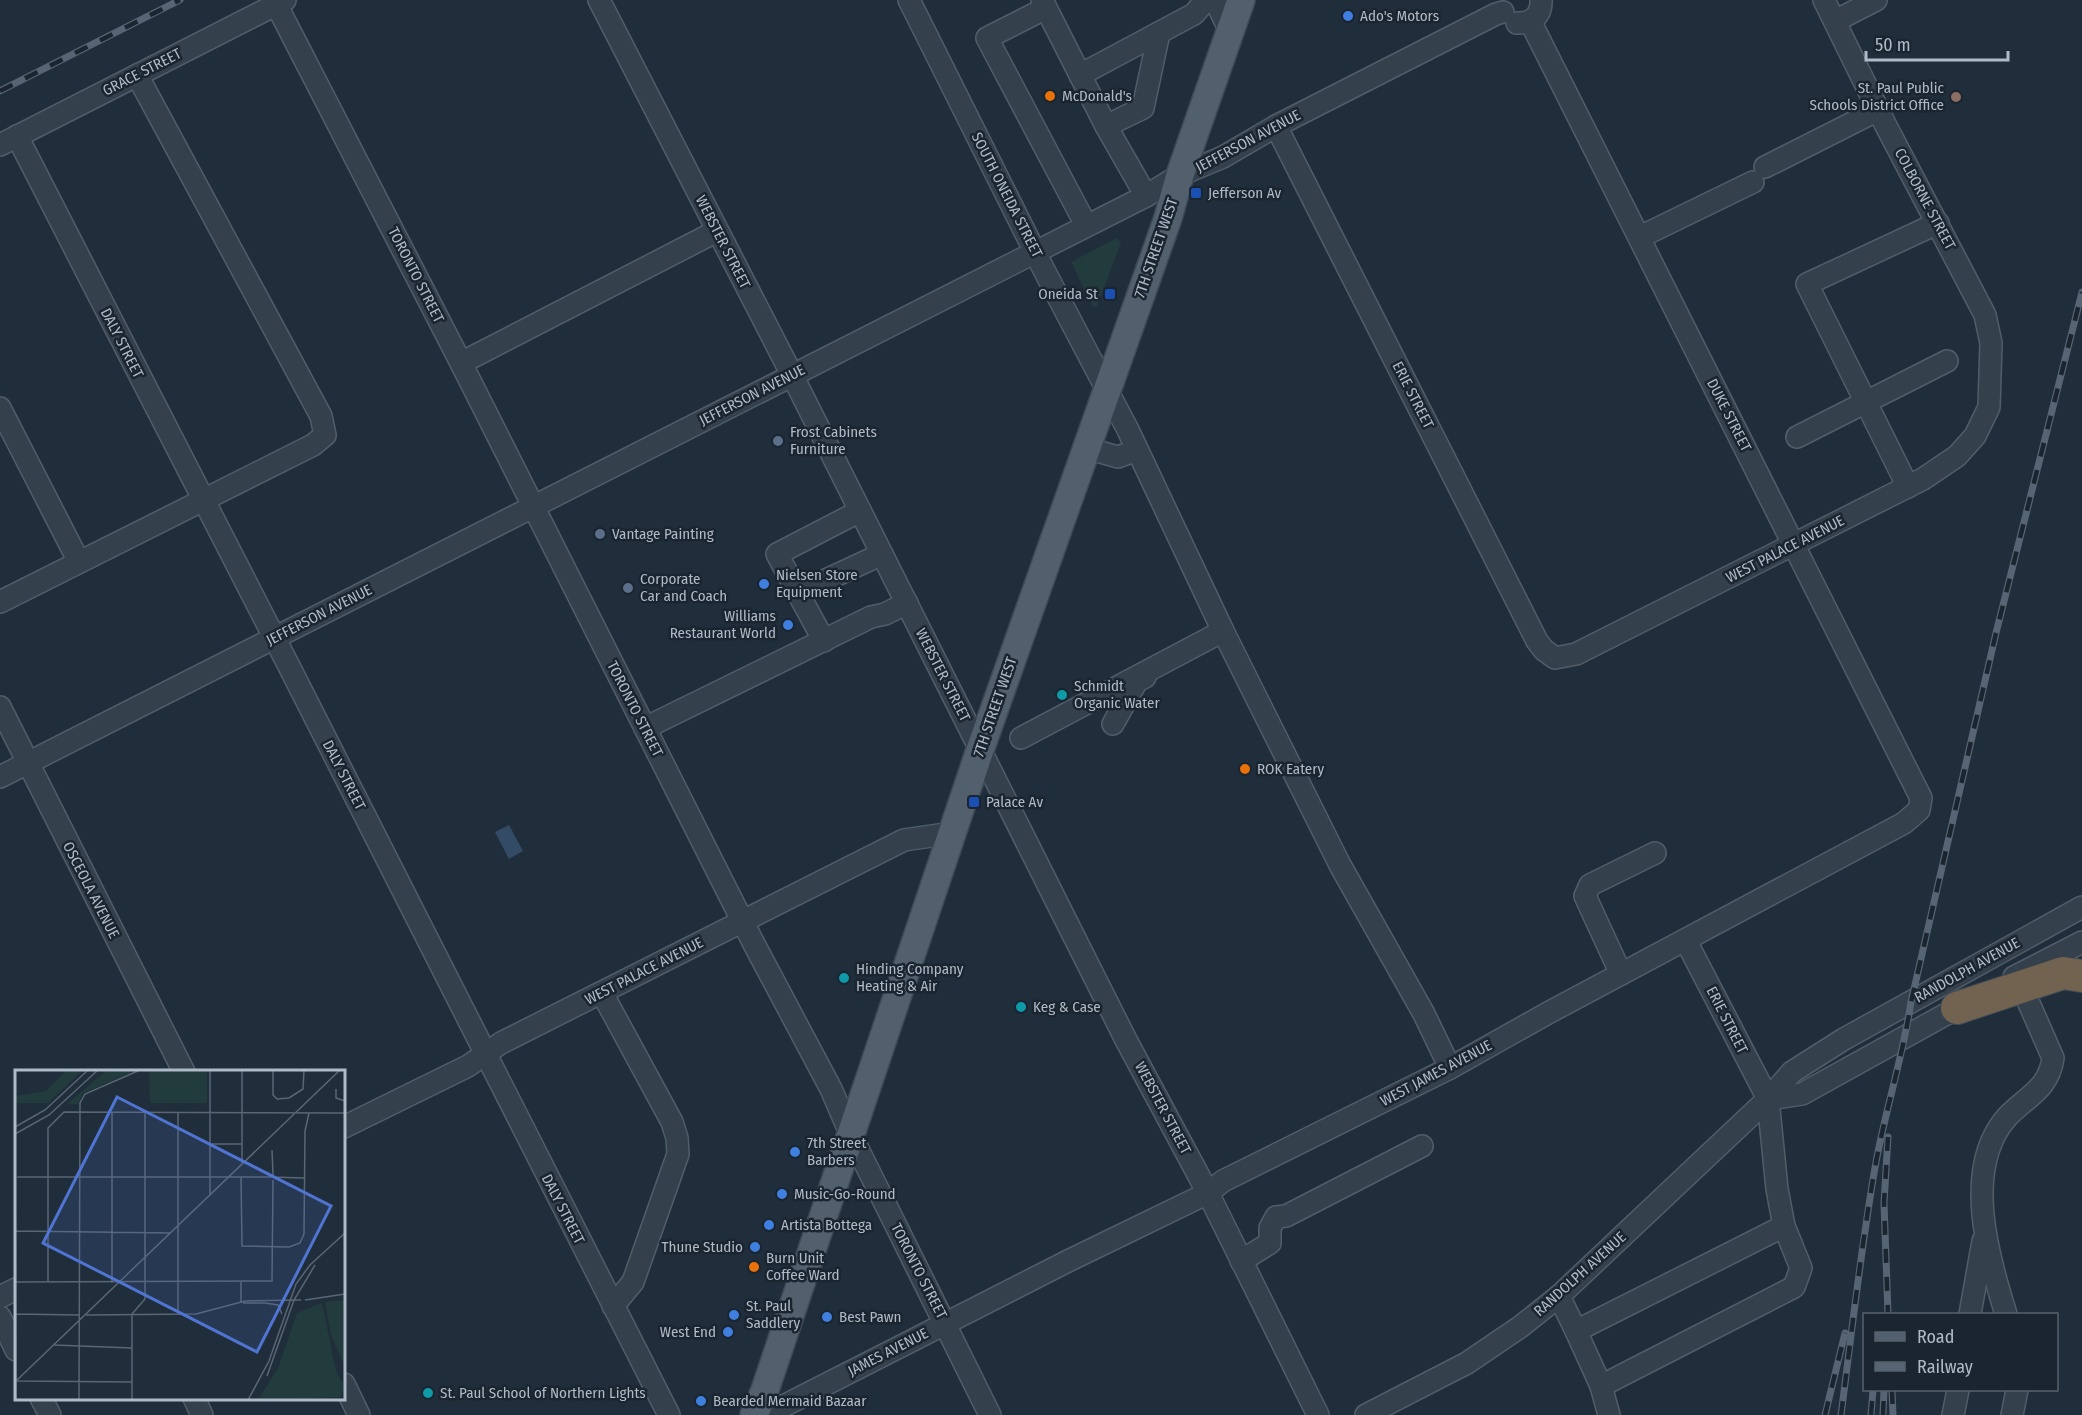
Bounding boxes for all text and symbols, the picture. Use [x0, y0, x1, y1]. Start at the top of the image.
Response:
place label: Ado's Motors [1360, 7, 1439, 25]
marker: Ado's Motors [1341, 9, 1355, 23]
scale bar [1866, 24, 2008, 62]
text: 50 m [1875, 34, 1911, 56]
street label: GRACE STREET [100, 44, 184, 100]
place label: St. Paul Public Schools District Office [1809, 79, 1945, 114]
place label: McDonald's [1062, 87, 1132, 105]
marker: McDonald's [1043, 89, 1057, 103]
marker: St. Paul Public Schools District Office [1949, 90, 1963, 104]
street label: JEFFERSON AVENUE [1192, 106, 1304, 176]
street label: SOUTH ONEIDA STREET [968, 129, 1046, 261]
street label: COLBORNE STREET [1891, 145, 1959, 253]
place label: Jefferson Av [1208, 184, 1282, 202]
marker: Jefferson Av [1189, 186, 1203, 200]
street label: WEBSTER STREET [692, 192, 754, 292]
street label: 7TH STREET WEST [1130, 196, 1182, 300]
street label: TORONTO STREET [384, 224, 448, 326]
place label: Oneida St [1038, 285, 1098, 303]
marker: Oneida St [1103, 287, 1117, 301]
street label: DALY STREET [97, 305, 147, 381]
street label: ERIE STREET [1388, 358, 1438, 432]
street label: JEFFERSON AVENUE [696, 361, 808, 429]
street label: DUKE STREET [1703, 376, 1755, 454]
place label: Frost Cabinets Furniture [790, 423, 877, 458]
marker: Frost Cabinets Furniture [771, 434, 785, 448]
street label: WEST PALACE AVENUE [1723, 511, 1847, 587]
place label: Vantage Painting [612, 525, 714, 543]
marker: Vantage Painting [593, 527, 607, 541]
place label: Nielsen Store Equipment [776, 566, 858, 601]
place label: Corporate Car and Coach [640, 570, 727, 605]
marker: Nielsen Store Equipment [757, 577, 771, 591]
street label: JEFFERSON AVENUE [263, 581, 375, 649]
marker: Corporate Car and Coach [621, 581, 635, 595]
place label: Williams Restaurant World [670, 607, 776, 642]
marker: Williams Restaurant World [781, 618, 795, 632]
street label: WEBSTER STREET [912, 625, 974, 725]
street label: 7TH STREET WEST [969, 655, 1021, 759]
street label: TORONTO STREET [603, 658, 667, 760]
place label: Schmidt Organic Water [1074, 677, 1160, 712]
marker: Schmidt Organic Water [1055, 688, 1069, 702]
street label: DALY STREET [319, 737, 369, 813]
place label: ROK Eatery [1257, 760, 1324, 778]
marker: ROK Eatery [1238, 762, 1252, 776]
place label: Palace Av [986, 793, 1043, 811]
marker: Palace Av [967, 795, 981, 809]
street label: OSCEOLA AVENUE [59, 839, 123, 941]
street label: WEST PALACE AVENUE [582, 933, 706, 1009]
street label: RANDOLPH AVENUE [1911, 934, 2023, 1006]
place label: Hinding Company Heating & Air [856, 960, 964, 995]
marker: Hinding Company Heating & Air [837, 971, 851, 985]
street label: ERIE STREET [1702, 983, 1752, 1057]
place label: Keg & Case [1033, 998, 1101, 1016]
marker: Keg & Case [1014, 1000, 1028, 1014]
street label: WEST JAMES AVENUE [1377, 1036, 1495, 1110]
street label: WEBSTER STREET [1131, 1059, 1195, 1157]
inset map [15, 1070, 345, 1400]
place label: 7th Street Barbers [807, 1134, 866, 1169]
marker: 7th Street Barbers [788, 1145, 802, 1159]
street label: DALY STREET [538, 1171, 588, 1247]
place label: Music-Go-Round [794, 1185, 896, 1203]
marker: Music-Go-Round [775, 1187, 789, 1201]
place label: Artista Bottega [781, 1216, 872, 1234]
marker: Artista Bottega [762, 1218, 776, 1232]
street label: TORONTO STREET [887, 1220, 951, 1322]
street label: RANDOLPH AVENUE [1530, 1228, 1630, 1320]
place label: Thune Studio [662, 1238, 743, 1256]
marker: Thune Studio [748, 1240, 762, 1254]
place label: Burn Unit Coffee Ward [766, 1249, 840, 1284]
marker: Burn Unit Coffee Ward [747, 1260, 761, 1274]
place label: St. Paul Saddlery [746, 1297, 800, 1332]
marker: St. Paul Saddlery [727, 1308, 741, 1322]
place label: Best Pawn [839, 1308, 902, 1326]
marker: Best Pawn [820, 1310, 834, 1324]
legend [1863, 1313, 2058, 1391]
place label: West End [660, 1323, 716, 1341]
street label: JAMES AVENUE [845, 1324, 931, 1380]
marker: West End [721, 1325, 735, 1339]
text: Road [1917, 1326, 1954, 1348]
text: Railway [1917, 1356, 1973, 1378]
place label: St. Paul School of Northern Lights [440, 1384, 646, 1402]
marker: St. Paul School of Northern Lights [421, 1386, 435, 1400]
place label: Bearded Mermaid Bazaar [713, 1392, 867, 1410]
marker: Bearded Mermaid Bazaar [694, 1394, 708, 1408]

